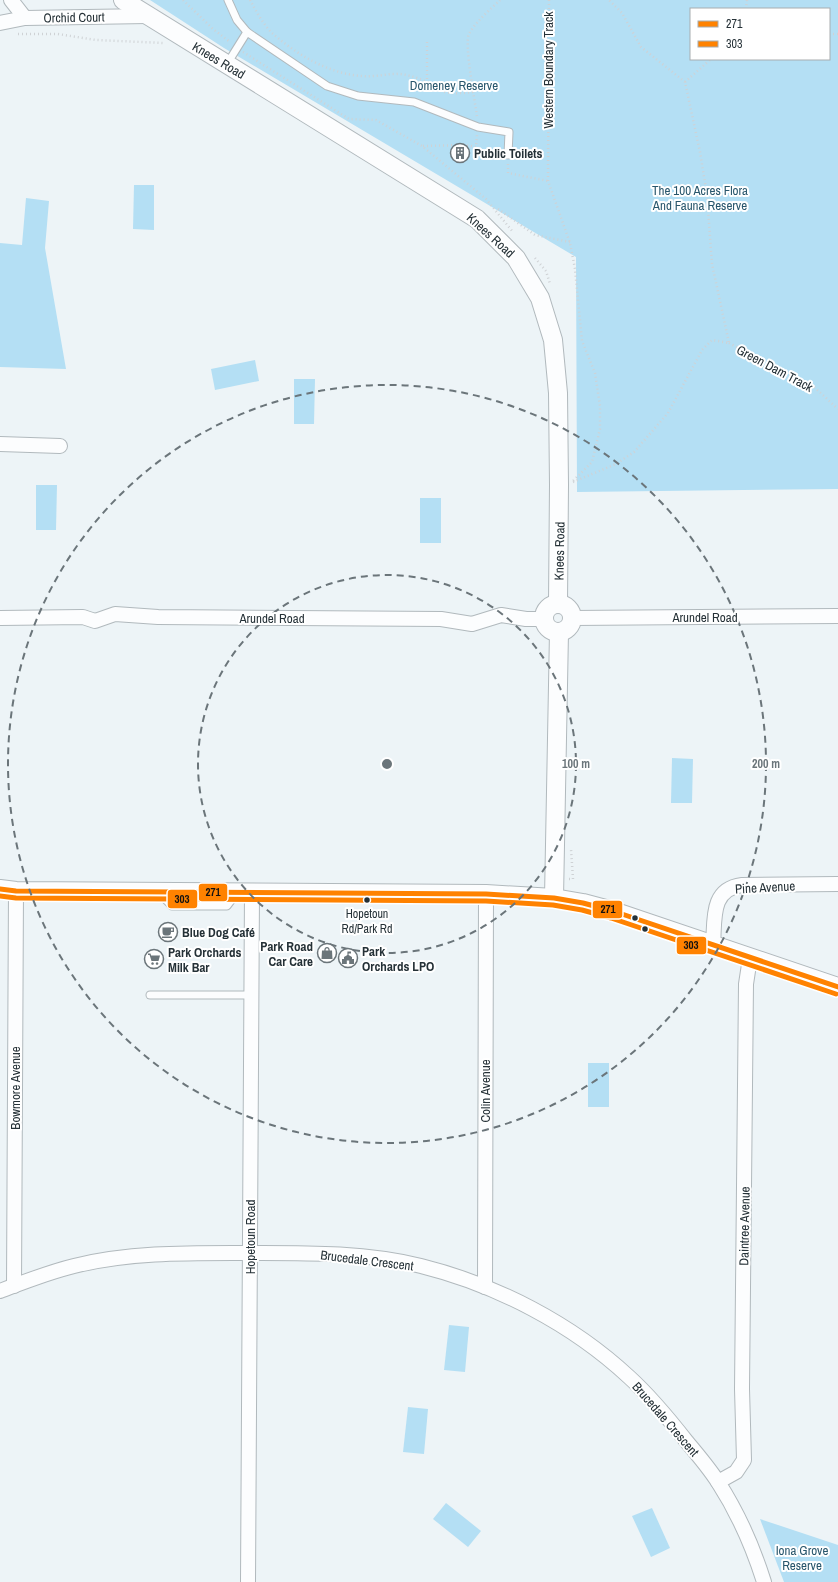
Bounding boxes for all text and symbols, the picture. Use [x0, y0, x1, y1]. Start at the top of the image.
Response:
street label: Orchid Court [43, 8, 105, 27]
legend [690, 8, 830, 60]
street label: Western Boundary Track [540, 11, 557, 129]
text: 271 [726, 16, 743, 32]
text: 303 [726, 36, 742, 52]
street label: Knees Road [189, 38, 248, 83]
park label: Domeney Reserve [410, 77, 498, 94]
building icon: Public Toilets [449, 142, 471, 164]
place label: Public Toilets [474, 145, 543, 162]
park label: The 100 Acres Flora And Fauna Reserve [652, 182, 748, 214]
street label: Knees Road [463, 209, 518, 261]
street label: Green Dam Track [734, 341, 816, 396]
street label: Knees Road [550, 521, 569, 580]
street label: Arundel Road [671, 609, 738, 626]
street label: Arundel Road [238, 610, 305, 627]
text: 100 m [562, 756, 590, 772]
text: 200 m [752, 756, 780, 772]
centre of rings [380, 757, 394, 771]
street label: Pine Avenue [734, 877, 796, 898]
line badge: 271 [198, 883, 228, 902]
text: 271 [205, 885, 221, 899]
line badge: 303 [167, 889, 198, 909]
text: 303 [174, 892, 190, 906]
marker: Hopetoun Rd/Park Rd [362, 895, 372, 905]
line badge: 271 [592, 900, 623, 919]
text: 271 [600, 902, 616, 916]
place label: Hopetoun Rd/Park Rd [342, 906, 392, 937]
unlabelled marker [630, 913, 640, 923]
cafe icon: Blue Dog Café [157, 921, 179, 943]
place label: Blue Dog Café [182, 924, 255, 941]
unlabelled marker [640, 924, 650, 934]
line badge: 303 [676, 936, 707, 955]
place label: Park Road Car Care [260, 938, 313, 970]
text: 303 [683, 938, 699, 952]
shop icon: Park Road Car Care [316, 942, 338, 964]
place label: Park Orchards LPO [362, 943, 434, 975]
place label: Park Orchards Milk Bar [168, 944, 242, 976]
public building icon: Park Orchards LPO [337, 947, 359, 969]
supermarket icon: Park Orchards Milk Bar [143, 948, 165, 970]
street label: Bowmore Avenue [7, 1046, 24, 1130]
street label: Colin Avenue [477, 1059, 494, 1123]
street label: Daintree Avenue [735, 1186, 754, 1266]
street label: Hopetoun Road [242, 1200, 259, 1274]
street label: Brucedale Crescent [319, 1246, 414, 1275]
street label: Brucedale Crescent [628, 1378, 703, 1460]
park label: Iona Grove Reserve [776, 1542, 828, 1574]

